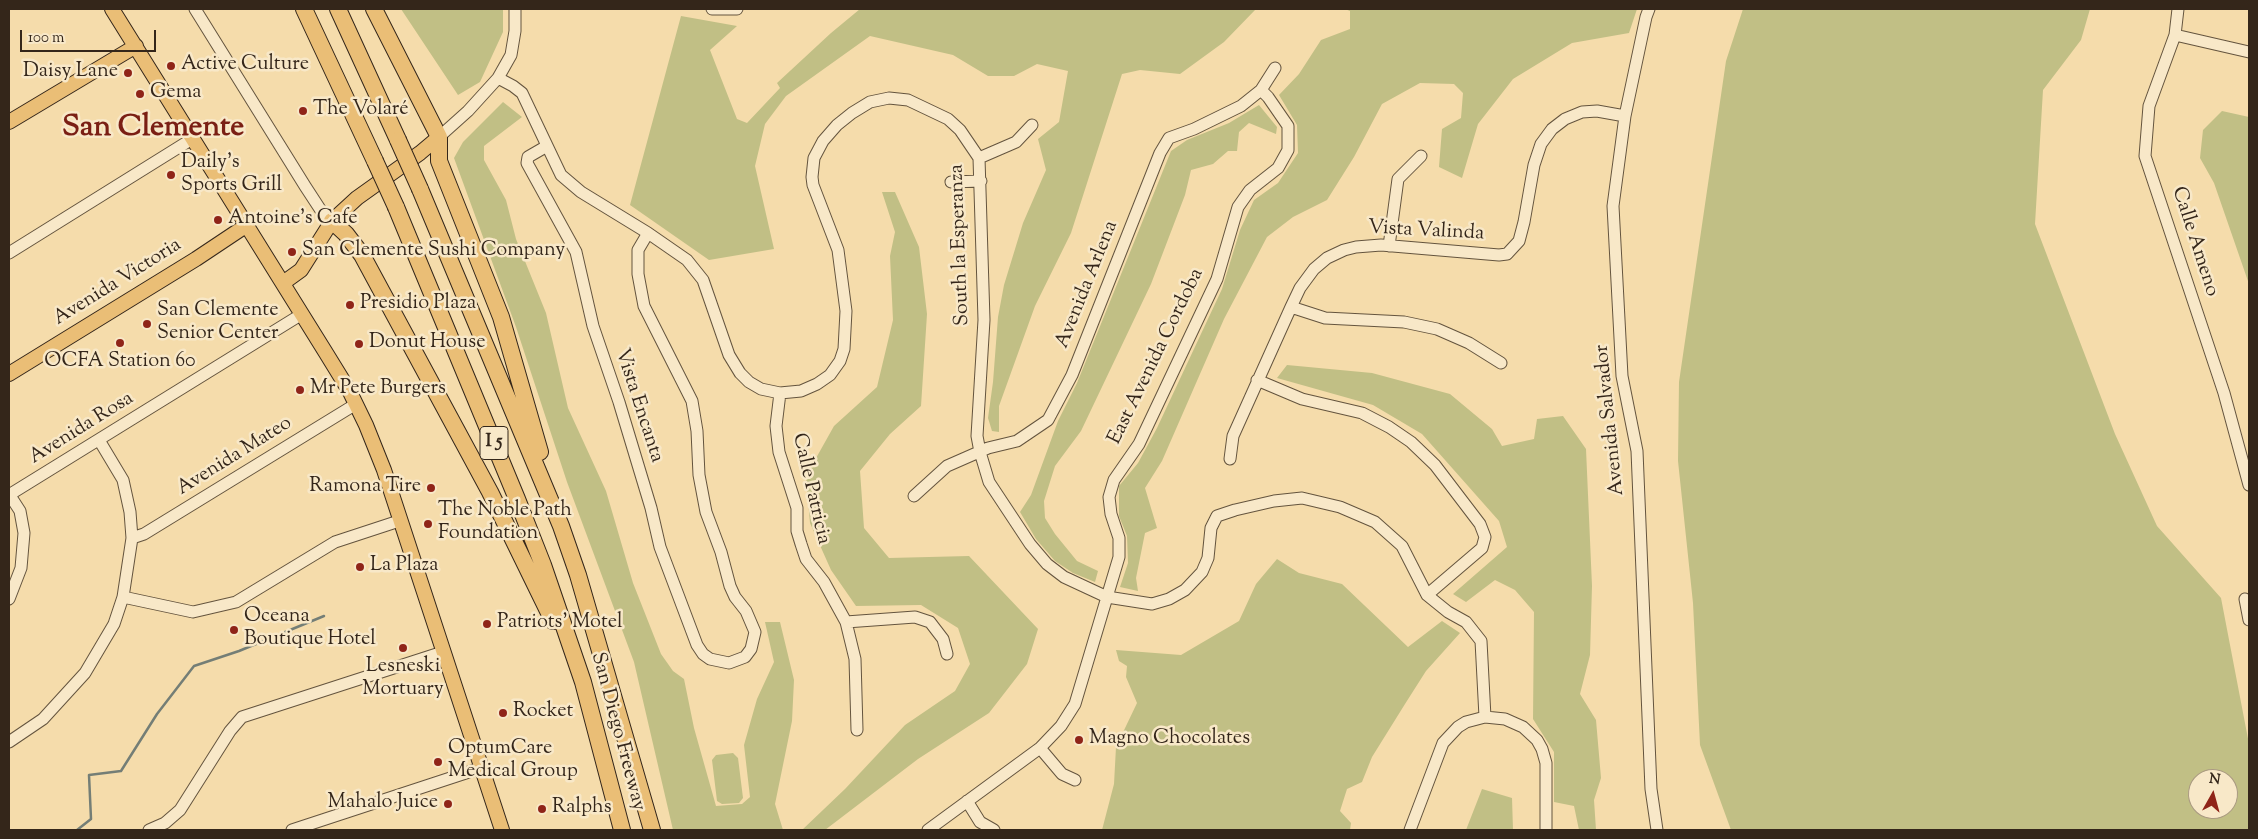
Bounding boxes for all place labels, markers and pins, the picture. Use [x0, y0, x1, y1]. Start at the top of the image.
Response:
place label: Active Culture [181, 54, 309, 78]
marker: Active Culture [165, 60, 177, 72]
place label: Daisy Lane [23, 61, 118, 85]
marker: Daisy Lane [122, 67, 134, 79]
place label: Gema [150, 82, 201, 106]
marker: Gema [134, 88, 146, 100]
place label: The Volaré [313, 99, 409, 123]
marker: The Volaré [297, 105, 309, 117]
place label: Daily's Sports Grill [181, 152, 282, 199]
marker: Daily's Sports Grill [165, 169, 177, 181]
place label: Antoine's Cafe [228, 208, 358, 232]
marker: Antoine's Cafe [212, 214, 224, 226]
place label: San Clemente Sushi Company [302, 240, 565, 264]
marker: San Clemente Sushi Company [286, 246, 298, 258]
place label: Presidio Plaza [360, 293, 476, 317]
marker: Presidio Plaza [344, 299, 356, 311]
place label: San Clemente Senior Center [157, 300, 278, 347]
marker: San Clemente Senior Center [141, 318, 153, 330]
place label: Donut House [369, 332, 485, 356]
marker: OCFA Station 60 [114, 337, 126, 349]
marker: Donut House [353, 338, 365, 350]
place label: OCFA Station 60 [44, 351, 196, 375]
place label: Mr Pete Burgers [310, 378, 446, 402]
marker: Mr Pete Burgers [294, 384, 306, 396]
place label: Ramona Tire [309, 476, 421, 500]
marker: Ramona Tire [425, 482, 437, 494]
place label: The Noble Path Foundation [438, 500, 572, 547]
marker: The Noble Path Foundation [422, 518, 434, 530]
place label: La Plaza [370, 555, 438, 579]
marker: La Plaza [354, 561, 366, 573]
place label: Oceana Boutique Hotel [244, 606, 376, 653]
place label: Patriots' Motel [497, 612, 623, 636]
marker: Patriots' Motel [481, 618, 493, 630]
marker: Oceana Boutique Hotel [228, 624, 240, 636]
marker: Lesneski Mortuary [397, 642, 409, 654]
place label: Lesneski Mortuary [362, 656, 444, 703]
place label: Rocket [513, 701, 573, 725]
marker: Rocket [497, 707, 509, 719]
place label: Magno Chocolates [1089, 728, 1250, 752]
marker: Magno Chocolates [1073, 734, 1085, 746]
place label: OptumCare Medical Group [448, 738, 578, 785]
marker: OptumCare Medical Group [432, 756, 444, 768]
place label: Mahalo Juice [328, 792, 438, 816]
place label: Ralphs [552, 797, 612, 821]
marker: Mahalo Juice [442, 798, 454, 810]
marker: Ralphs [536, 803, 548, 815]

